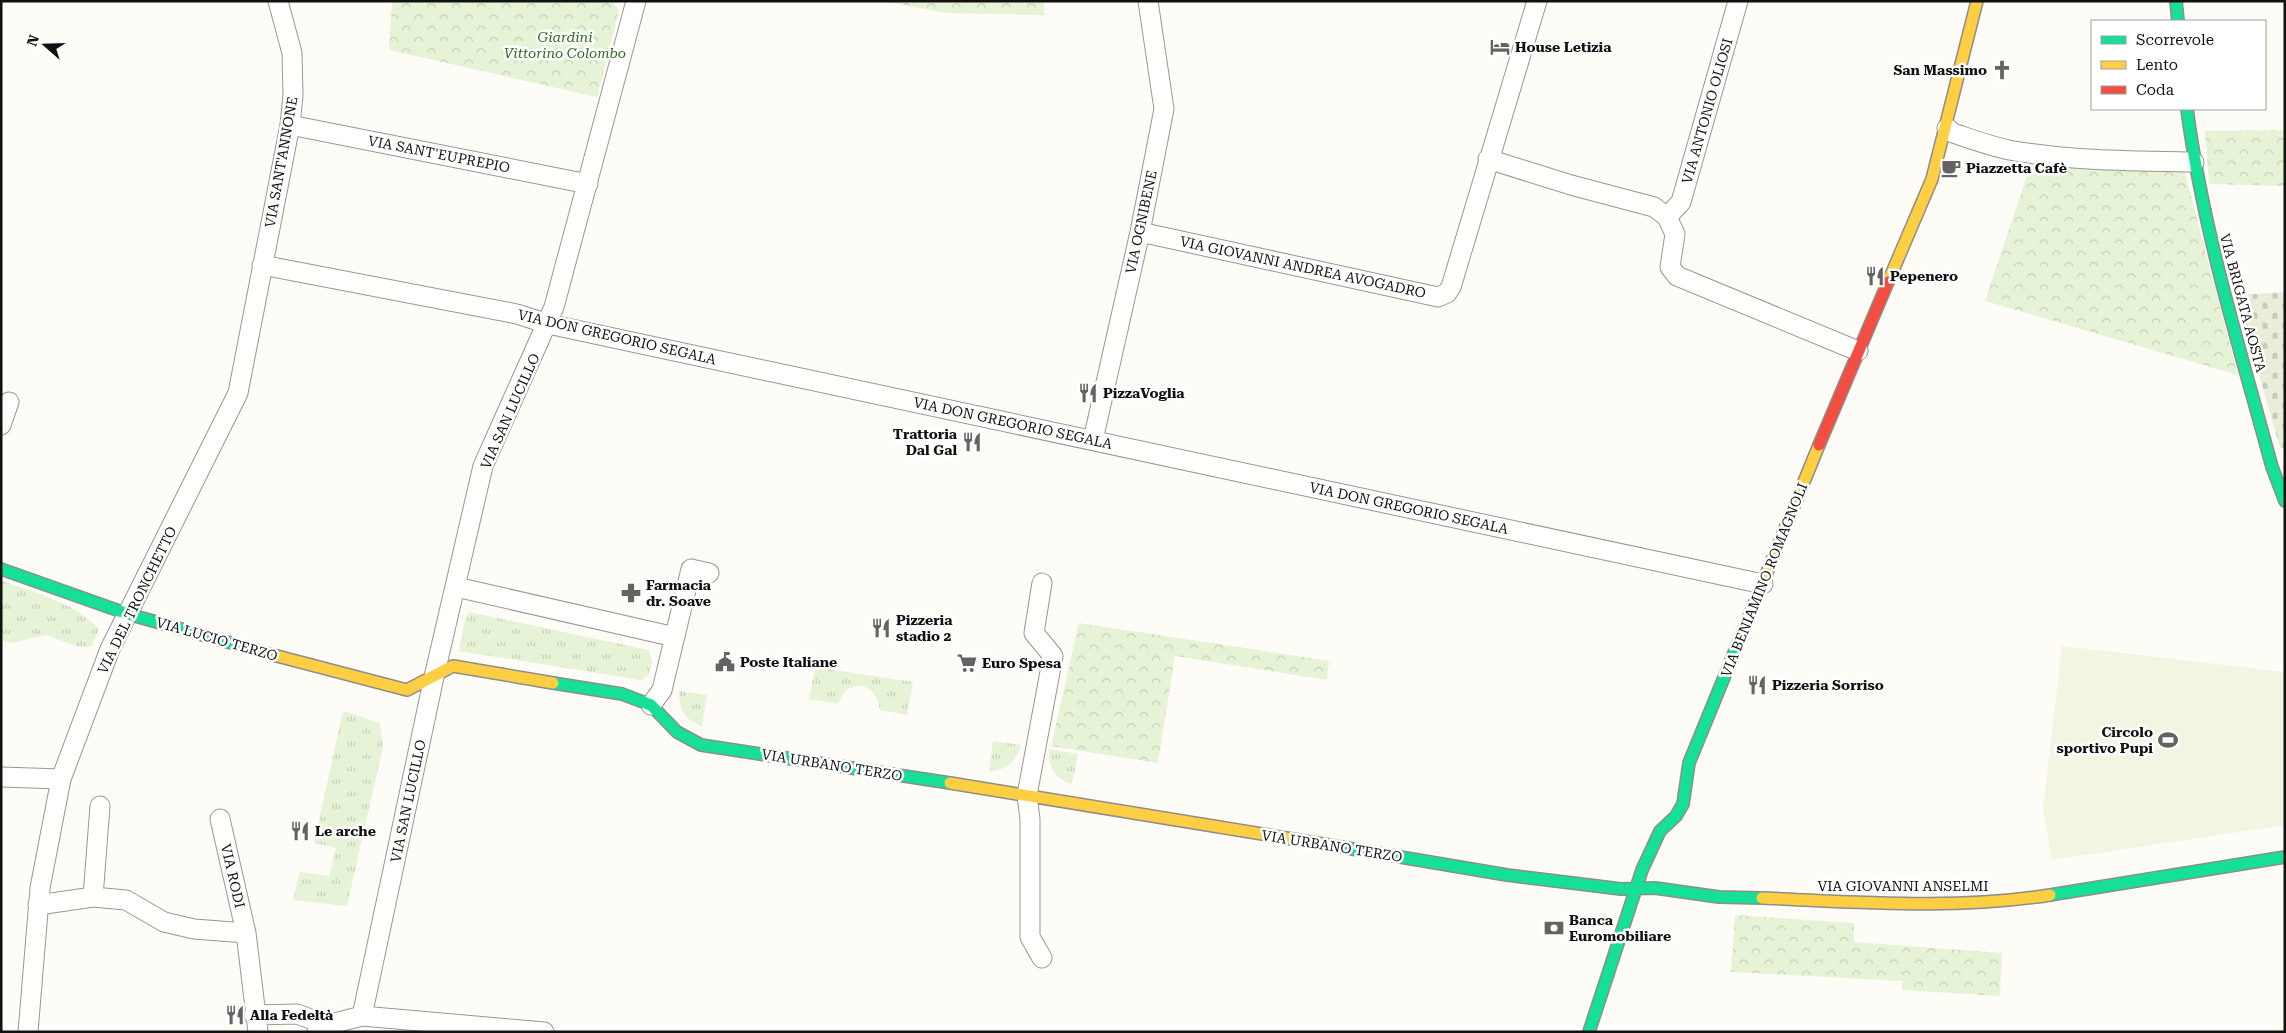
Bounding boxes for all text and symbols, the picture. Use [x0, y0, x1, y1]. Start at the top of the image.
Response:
north arrow [20, 20, 70, 70]
legend [2091, 20, 2266, 110]
park label: Giardini Vittorino Colombo [504, 29, 626, 61]
text: Scorrevole [2136, 31, 2214, 49]
text: N [23, 33, 42, 48]
hotel icon: House Letizia [1489, 36, 1511, 58]
street label: VIA ANTONIO OLIOSI [1679, 36, 1735, 186]
place label: House Letizia [1515, 39, 1612, 55]
text: Lento [2136, 56, 2178, 74]
church icon: San Massimo [1991, 59, 2013, 81]
place label: San Massimo [1893, 62, 1987, 78]
text: Coda [2136, 81, 2174, 99]
street label: VIA SANT'ANNONE [262, 95, 300, 229]
street label: VIA SANT'EUPREPIO [367, 132, 511, 176]
cafe icon: Piazzetta Cafè [1940, 157, 1962, 179]
place label: Piazzetta Cafè [1966, 160, 2067, 176]
street label: VIA OGNIBENE [1122, 169, 1160, 275]
street label: VIA BRIGATA AOSTA [2217, 232, 2269, 374]
street label: VIA GIOVANNI ANDREA AVOGADRO [1179, 233, 1427, 301]
restaurant icon: Pepenero [1864, 265, 1886, 287]
place label: Pepenero [1890, 268, 1958, 284]
street label: VIA DON GREGORIO SEGALA [516, 306, 718, 368]
street label: VIA SAN LUCILLO [477, 351, 543, 471]
restaurant icon: PizzaVoglia [1077, 382, 1099, 404]
place label: PizzaVoglia [1103, 385, 1185, 401]
street label: VIA DON GREGORIO SEGALA [912, 394, 1114, 452]
place label: Trattoria Dal Gal [893, 426, 958, 458]
restaurant icon: Trattoria Dal Gal [961, 431, 983, 453]
street label: VIA DON GREGORIO SEGALA [1308, 479, 1510, 537]
street label: VIA BENIAMINO ROMAGNOLI [1718, 481, 1810, 679]
street label: VIA DEL TRONCHETTO [94, 524, 180, 676]
place label: Farmacia dr. Soave [646, 577, 712, 609]
pharmacy icon: Farmacia dr. Soave [620, 582, 642, 604]
place label: Pizzeria stadio 2 [896, 612, 953, 644]
street label: VIA LUCIO TERZO [154, 614, 280, 664]
restaurant icon: Pizzeria stadio 2 [870, 617, 892, 639]
public building icon: Poste Italiane [714, 651, 736, 673]
supermarket icon: Euro Spesa [956, 652, 978, 674]
place label: Poste Italiane [740, 654, 837, 670]
place label: Euro Spesa [982, 655, 1062, 671]
restaurant icon: Pizzeria Sorriso [1746, 674, 1768, 696]
place label: Pizzeria Sorriso [1772, 677, 1884, 693]
place label: Circolo sportivo Pupi [2057, 724, 2153, 756]
sports icon: Circolo sportivo Pupi [2157, 729, 2179, 751]
street label: VIA SAN LUCILLO [387, 738, 429, 864]
street label: VIA URBANO TERZO [761, 746, 903, 784]
restaurant icon: Le arche [289, 820, 311, 842]
place label: Le arche [315, 823, 376, 839]
street label: VIA URBANO TERZO [1261, 827, 1403, 865]
street label: VIA RODI [218, 842, 248, 910]
street label: VIA GIOVANNI ANSELMI [1817, 878, 1989, 894]
place label: Banca Euromobiliare [1569, 912, 1671, 944]
bank icon: Banca Euromobiliare [1543, 917, 1565, 939]
restaurant icon: Alla Fedeltà [224, 1004, 246, 1026]
place label: Alla Fedeltà [250, 1007, 334, 1023]

